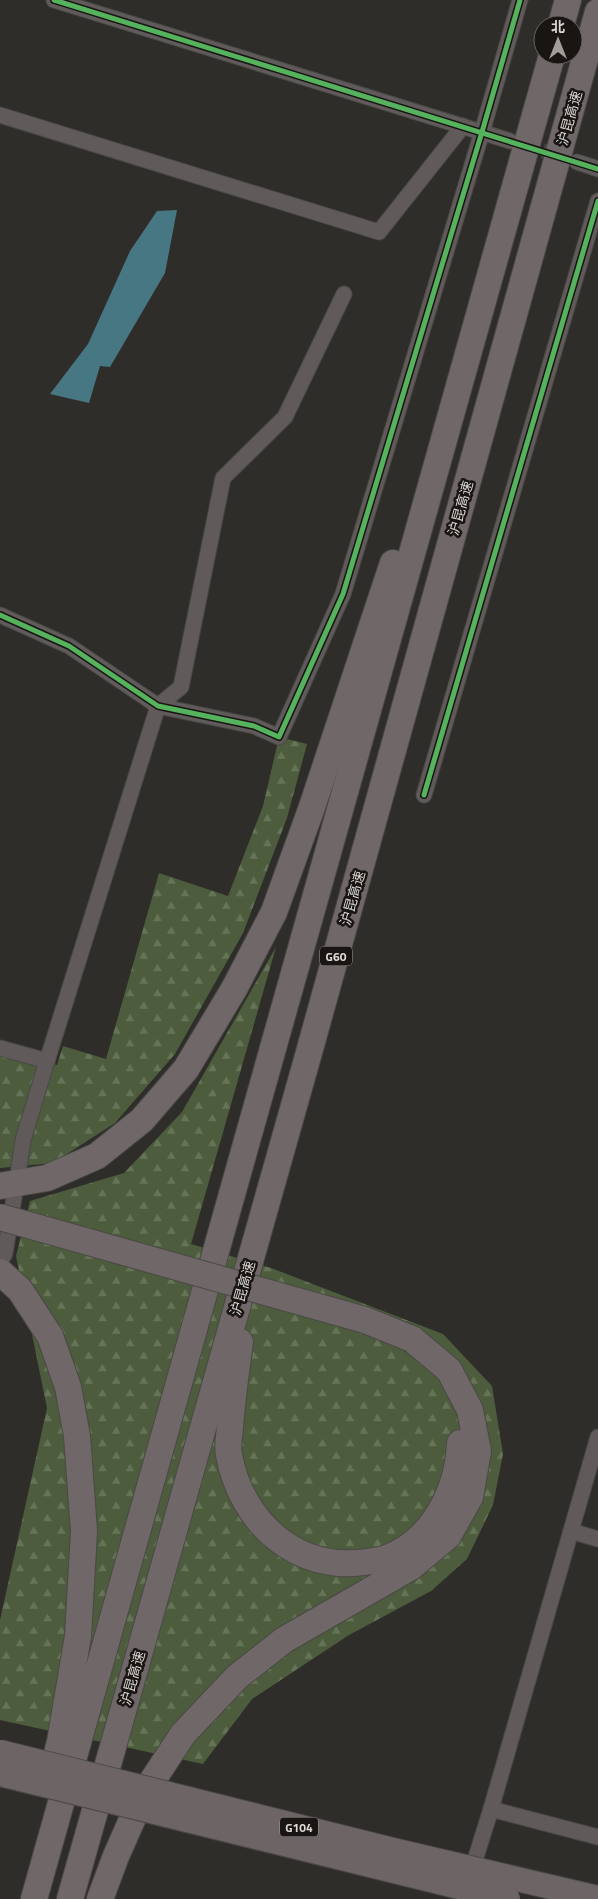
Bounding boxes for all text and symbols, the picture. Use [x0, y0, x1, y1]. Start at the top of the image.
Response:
north arrow [533, 15, 583, 65]
text: 北 [551, 16, 565, 37]
street label: 沪昆高速 [551, 88, 587, 148]
street label: 沪昆高速 [442, 478, 478, 538]
street label: 沪昆高速 [334, 868, 370, 928]
road number: G60 [320, 946, 352, 966]
street label: 沪昆高速 [224, 1258, 260, 1318]
street label: 沪昆高速 [114, 1648, 150, 1708]
road number: G104 [280, 1818, 318, 1836]

